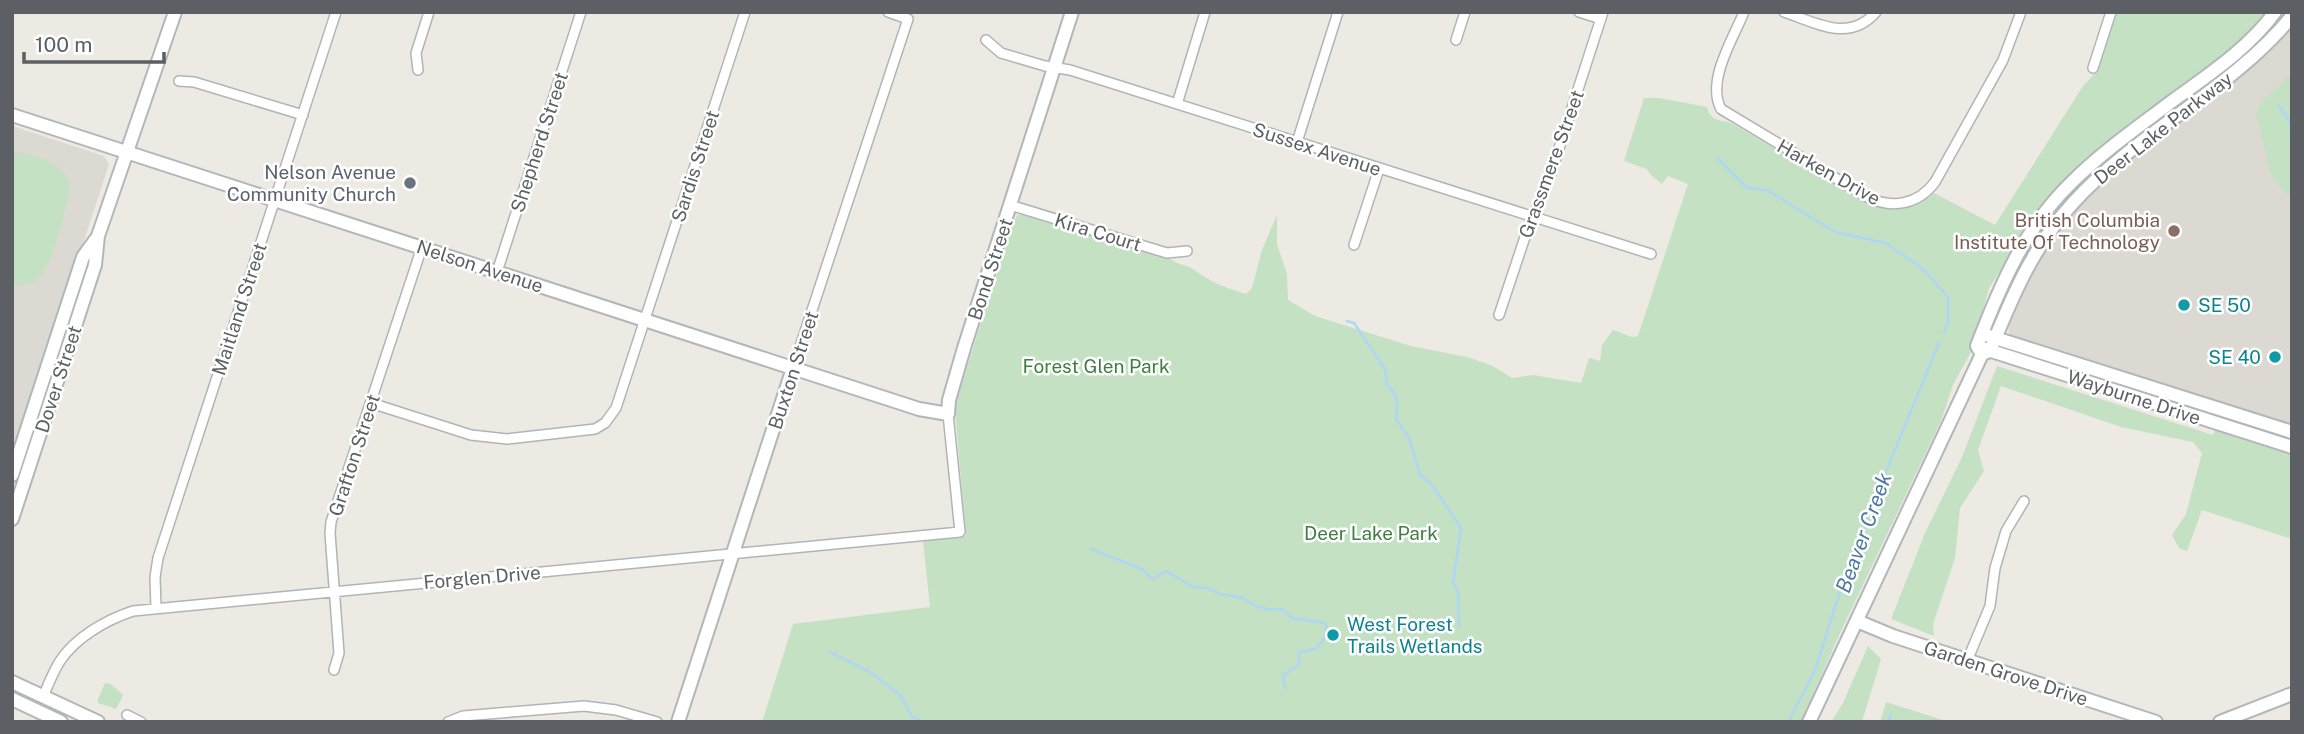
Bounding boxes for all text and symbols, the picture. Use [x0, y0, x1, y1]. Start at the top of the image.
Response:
scale bar [24, 21, 164, 65]
text: 100 m [35, 32, 92, 57]
street label: Deer Lake Parkway [2090, 67, 2236, 189]
street label: Shepherd Street [506, 69, 572, 215]
street label: Grassmere Street [1514, 87, 1588, 241]
street label: Sardis Street [667, 107, 723, 225]
street label: Sussex Avenue [1250, 118, 1384, 180]
street label: Harken Drive [1774, 135, 1884, 209]
place label: Nelson Avenue Community Church [227, 161, 396, 205]
marker: Nelson Avenue Community Church [402, 175, 418, 191]
street label: Kira Court [1052, 208, 1144, 256]
place label: British Columbia Institute Of Technology [1954, 209, 2160, 253]
street label: Bond Street [963, 215, 1017, 323]
marker: British Columbia Institute Of Technology [2166, 223, 2182, 239]
street label: Nelson Avenue [414, 235, 546, 297]
street label: Maitland Street [207, 240, 271, 378]
place label: SE 50 [2198, 294, 2251, 316]
marker: SE 50 [2176, 297, 2192, 313]
street label: Buxton Street [764, 308, 822, 432]
street label: Dover Street [30, 323, 86, 435]
place label: SE 40 [2208, 346, 2261, 368]
marker: SE 40 [2267, 349, 2283, 365]
park label: Forest Glen Park [1022, 355, 1170, 377]
street label: Wayburne Drive [2064, 365, 2204, 429]
street label: Grafton Street [324, 391, 384, 519]
water label: Beaver Creek [1830, 469, 1897, 596]
park label: Deer Lake Park [1304, 522, 1438, 544]
street label: Forglen Drive [422, 561, 542, 593]
place label: West Forest Trails Wetlands [1347, 613, 1482, 657]
marker: West Forest Trails Wetlands [1325, 627, 1341, 643]
street label: Garden Grove Drive [1921, 636, 2091, 710]

